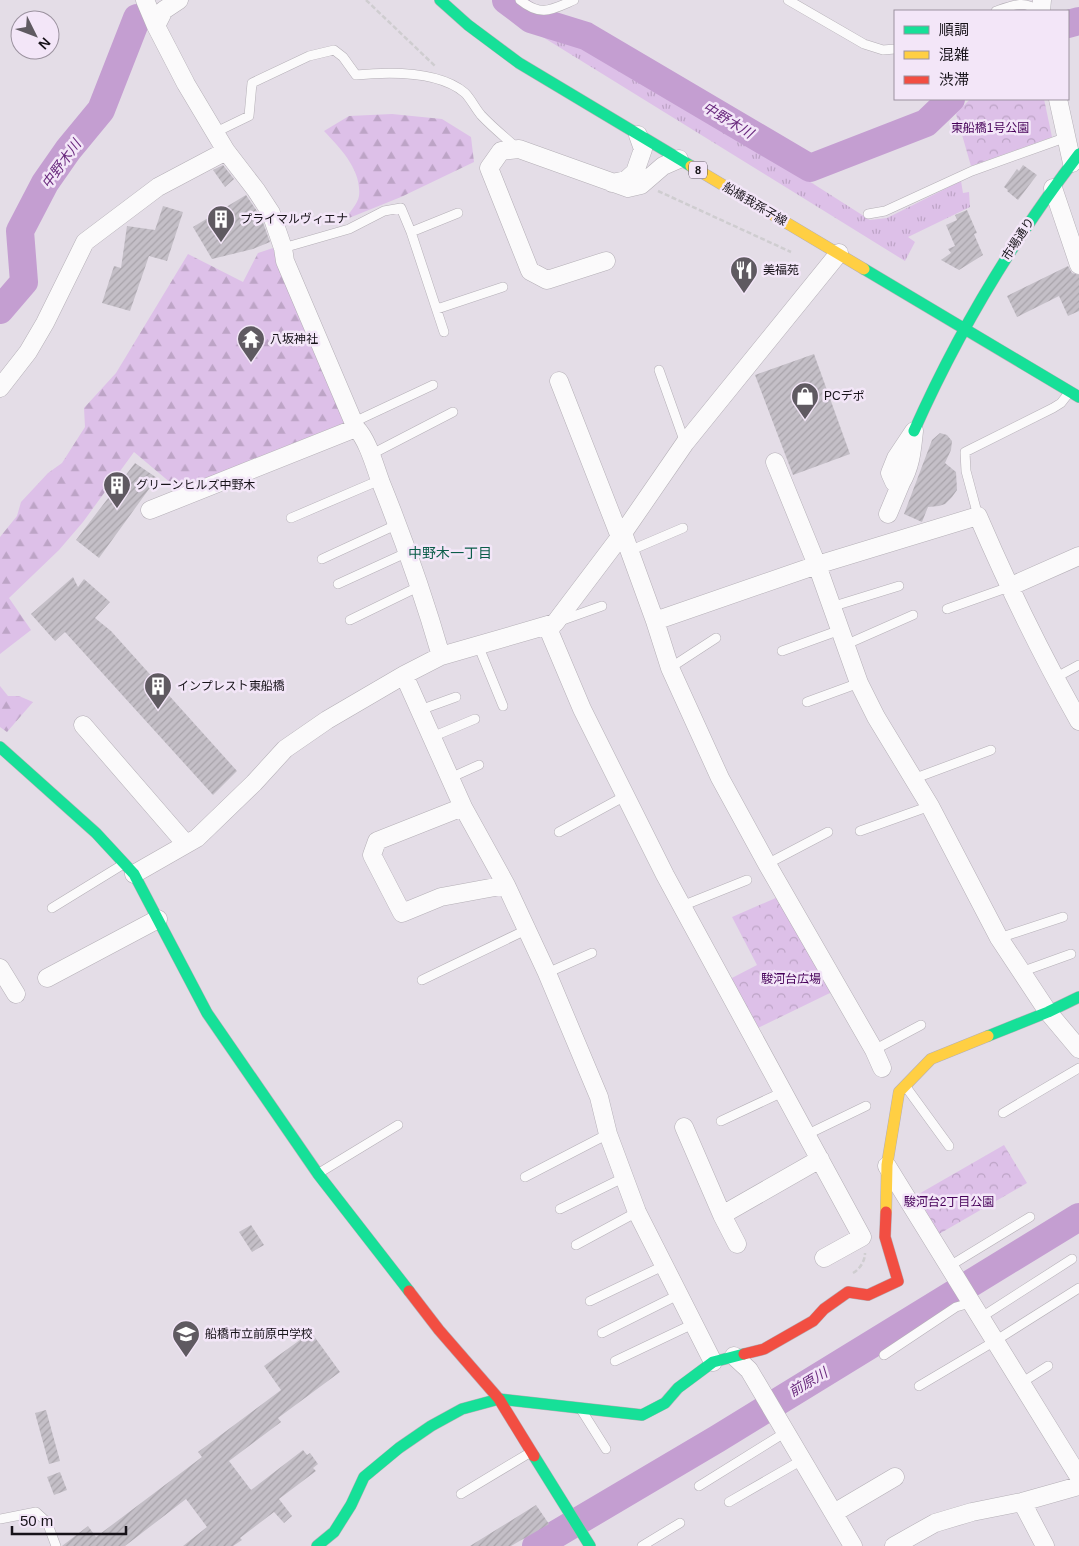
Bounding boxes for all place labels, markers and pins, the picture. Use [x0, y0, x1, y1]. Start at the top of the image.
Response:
building icon: プライマルヴィエナ [206, 204, 236, 243]
place label: プライマルヴィエナ [240, 212, 348, 226]
restaurant icon: 美福苑 [729, 255, 759, 294]
place label: 美福苑 [763, 263, 799, 277]
temple icon: 八坂神社 [236, 324, 266, 363]
place label: 八坂神社 [270, 332, 318, 346]
shop icon: PCデポ [790, 381, 820, 420]
place label: PCデポ [824, 389, 865, 403]
building icon: グリーンヒルズ中野木 [102, 470, 132, 509]
place label: グリーンヒルズ中野木 [136, 478, 255, 492]
building icon: インプレスト東船橋 [143, 671, 173, 710]
place label: インプレスト東船橋 [177, 679, 285, 693]
school or university icon: 船橋市立前原中学校 [171, 1319, 201, 1358]
place label: 船橋市立前原中学校 [205, 1327, 313, 1341]

